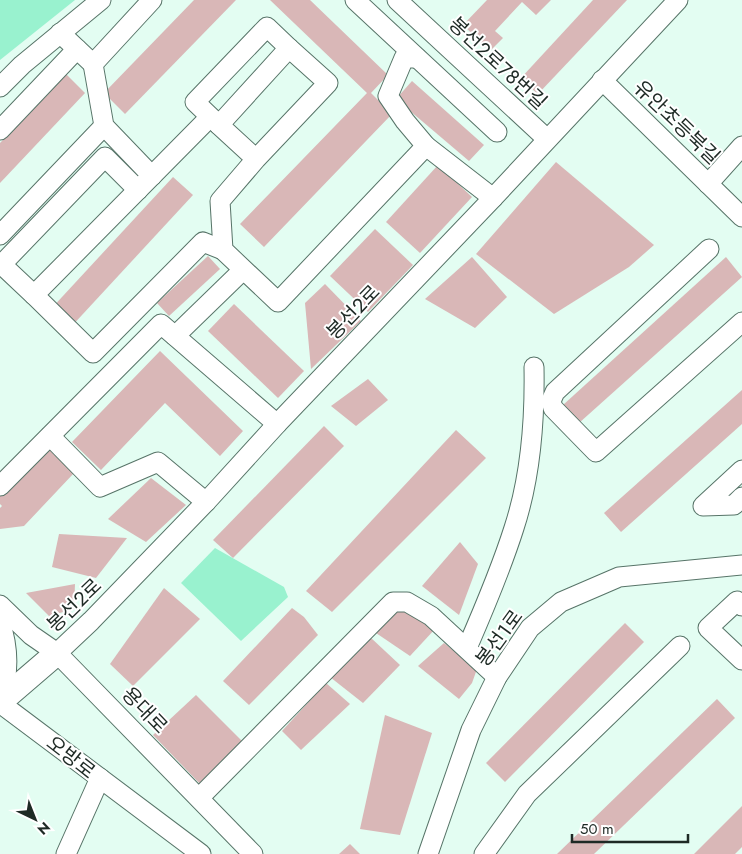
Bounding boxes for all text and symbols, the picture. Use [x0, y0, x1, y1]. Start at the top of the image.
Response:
street label: 봉선2로78번길 [442, 10, 553, 117]
street label: 유안초등북길 [627, 74, 726, 171]
street label: 봉선2로 [320, 278, 387, 346]
street label: 봉선2로 [40, 572, 108, 639]
street label: 봉선1로 [469, 604, 530, 673]
street label: 용대로 [115, 680, 174, 740]
street label: 오방로 [40, 729, 101, 786]
north arrow [10, 794, 60, 844]
scale bar [572, 812, 688, 844]
text: N [33, 817, 55, 840]
text: 50 m [580, 818, 614, 840]

